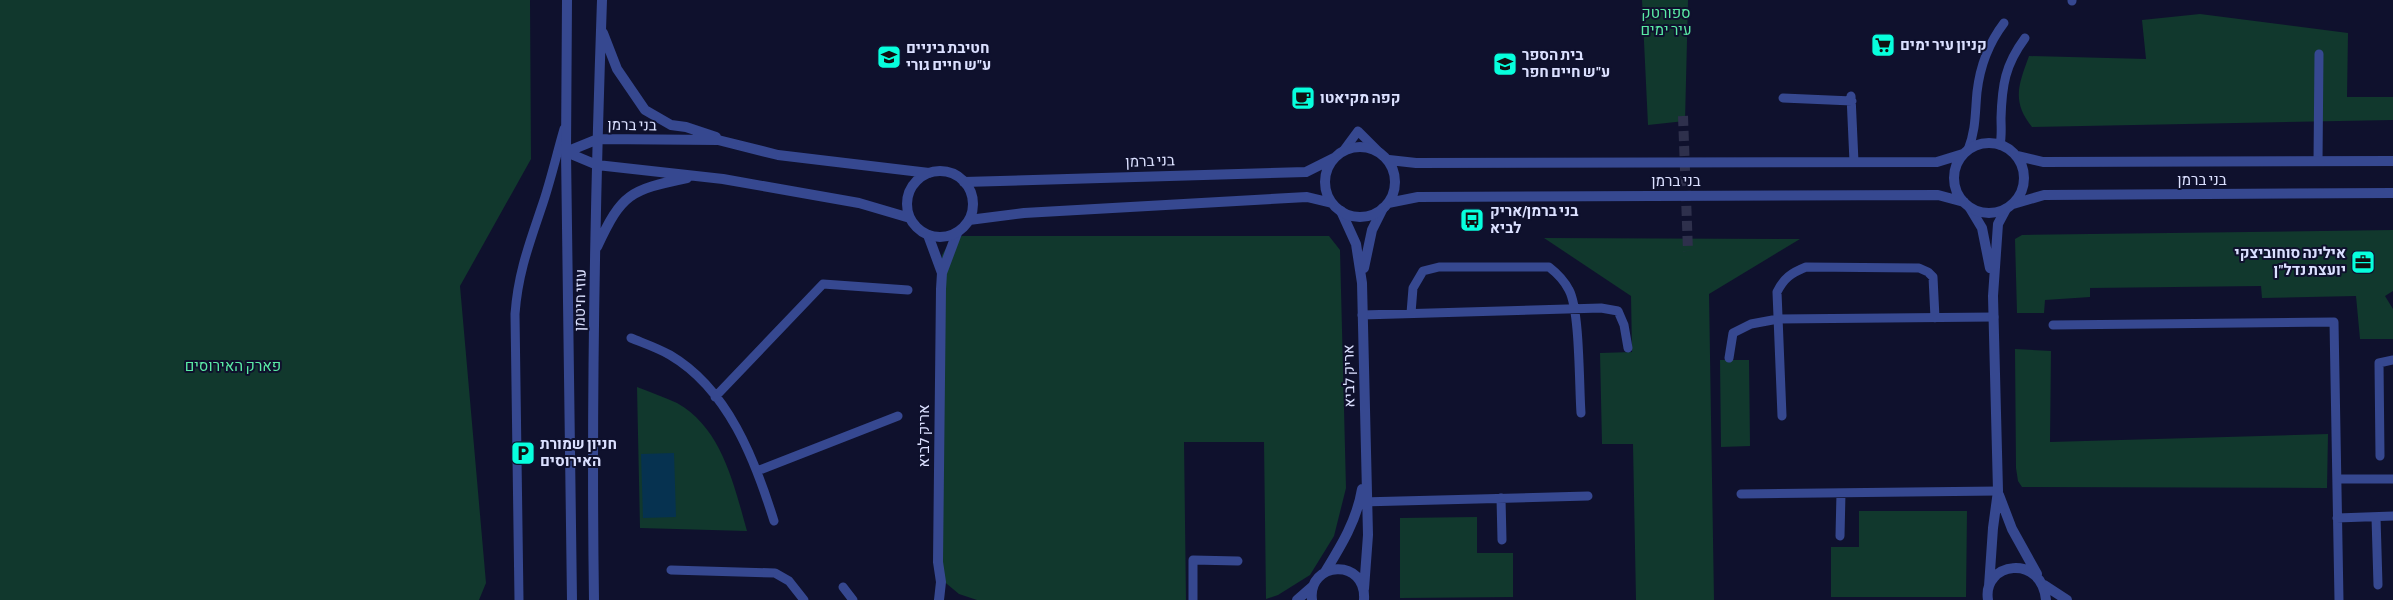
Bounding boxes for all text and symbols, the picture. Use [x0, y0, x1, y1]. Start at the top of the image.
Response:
park label: ספורטק עיר ימים [1640, 6, 1692, 38]
supermarket icon: קניון עיר ימים [1870, 32, 1896, 58]
place label: קניון עיר ימים [1900, 38, 1987, 53]
place label: חטיבת ביניים ע"ש חיים גורי [906, 41, 991, 73]
school or university icon: חטיבת ביניים ע"ש חיים גורי [876, 44, 902, 70]
place label: בית הספר ע"ש חיים חפר [1522, 48, 1610, 80]
school or university icon: בית הספר ע"ש חיים חפר [1492, 51, 1518, 77]
cafe icon: קפה מקיאטו [1290, 85, 1316, 111]
place label: קפה מקיאטו [1320, 91, 1400, 106]
street label: בני ברמן [607, 118, 657, 133]
street label: בני ברמן [1125, 153, 1175, 170]
street label: בני ברמן [2177, 173, 2227, 188]
street label: בני ברמן [1651, 174, 1701, 189]
place label: בני ברמן/אריק לביא [1490, 204, 1578, 236]
bus stop icon: בני ברמן/אריק לביא [1459, 207, 1485, 233]
place label: אילינה סוחוביצקי יועצת נדל"ן [2235, 246, 2346, 278]
office icon: אילינה סוחוביצקי יועצת נדל"ן [2350, 249, 2376, 275]
street label: עוזי חיטמן [572, 269, 589, 331]
street label: אריק לביא [1341, 344, 1358, 408]
park label: פארק האירוסים [185, 359, 281, 374]
street label: אריק לביא [917, 404, 932, 468]
place label: חניון שמורת האירוסים [540, 437, 617, 469]
parking icon: חניון שמורת האירוסים [510, 440, 536, 466]

